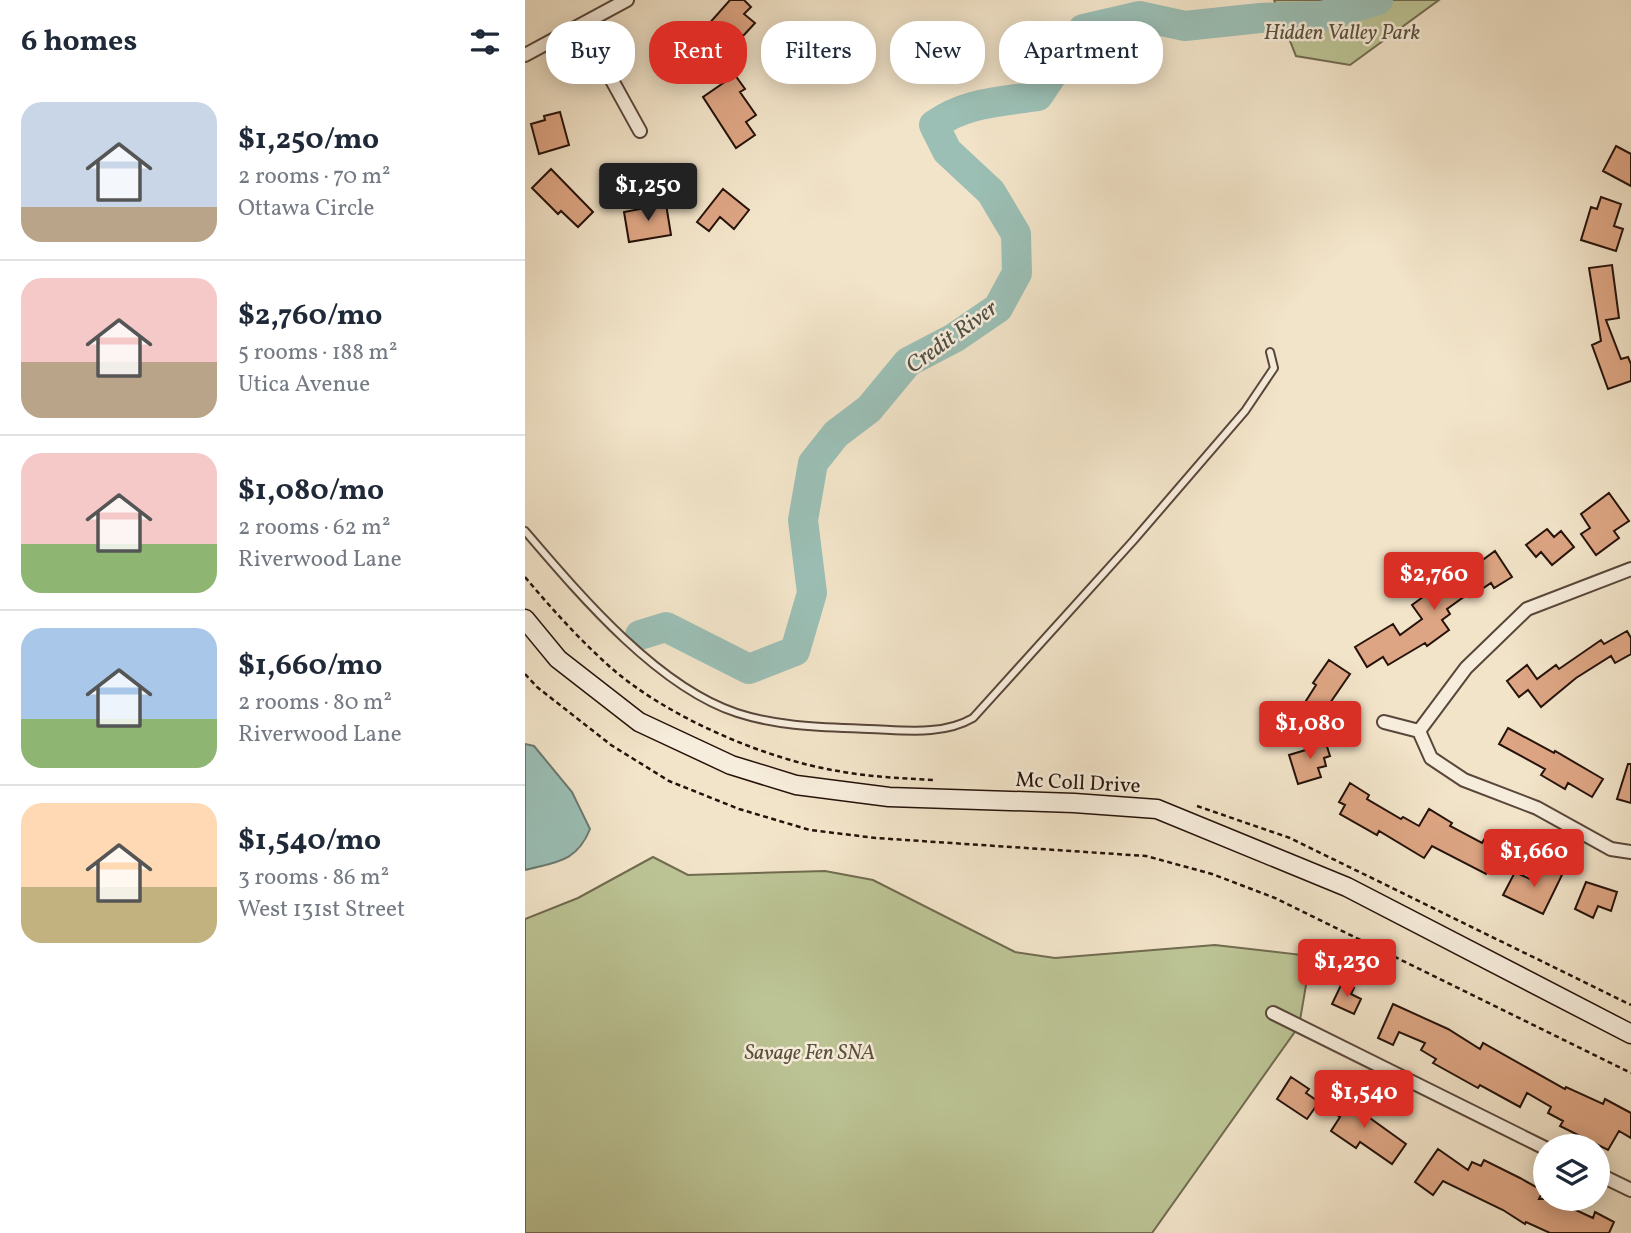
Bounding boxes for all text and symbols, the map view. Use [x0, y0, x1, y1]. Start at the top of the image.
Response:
park label: Hidden Valley Park [1264, 19, 1421, 48]
text: 6 homes [21, 21, 137, 63]
chip: Buy [546, 21, 635, 84]
chip: Rent [649, 21, 747, 84]
chip: Filters [761, 21, 876, 84]
chip: New [890, 21, 985, 84]
chip: Apartment [999, 21, 1163, 84]
icon: filters [466, 23, 504, 61]
text: $1,250/mo [238, 119, 379, 161]
icon: home [77, 130, 161, 214]
text: 2 rooms · 70 m² [238, 161, 391, 193]
pin: $1,250 [591, 164, 705, 223]
text: $1,250 [615, 170, 681, 202]
text: Ottawa Circle [238, 193, 374, 225]
water label: Credit River [900, 293, 1005, 382]
text: $2,760/mo [238, 295, 382, 337]
icon: home [77, 306, 161, 390]
text: 5 rooms · 188 m² [238, 337, 397, 369]
text: Utica Avenue [238, 369, 370, 401]
text: $1,080/mo [238, 470, 384, 512]
icon: home [77, 481, 161, 565]
text: 2 rooms · 62 m² [238, 512, 390, 544]
text: Riverwood Lane [238, 544, 402, 576]
pin: $2,760 [1377, 552, 1491, 612]
text: $2,760 [1400, 559, 1468, 591]
text: $1,660/mo [238, 645, 382, 687]
icon: home [77, 656, 161, 740]
text: 2 rooms · 80 m² [238, 687, 392, 719]
pin: $1,080 [1253, 702, 1367, 761]
text: $1,080 [1275, 708, 1345, 740]
text: Riverwood Lane [238, 719, 402, 751]
street label: Mc Coll Drive [1015, 766, 1141, 801]
text: $1,540/mo [238, 820, 381, 862]
pin: $1,660 [1477, 830, 1591, 889]
icon: home [77, 831, 161, 915]
text: $1,660 [1500, 836, 1568, 868]
text: 3 rooms · 86 m² [238, 862, 389, 894]
text: West 131st Street [238, 894, 405, 926]
pin: $1,230 [1290, 940, 1404, 999]
text: $1,230 [1314, 946, 1380, 978]
park label: Savage Fen SNA [745, 1039, 875, 1068]
pin: $1,540 [1307, 1070, 1421, 1130]
text: $1,540 [1330, 1077, 1398, 1109]
map controls [1533, 1134, 1610, 1211]
button: layers [1533, 1134, 1610, 1211]

